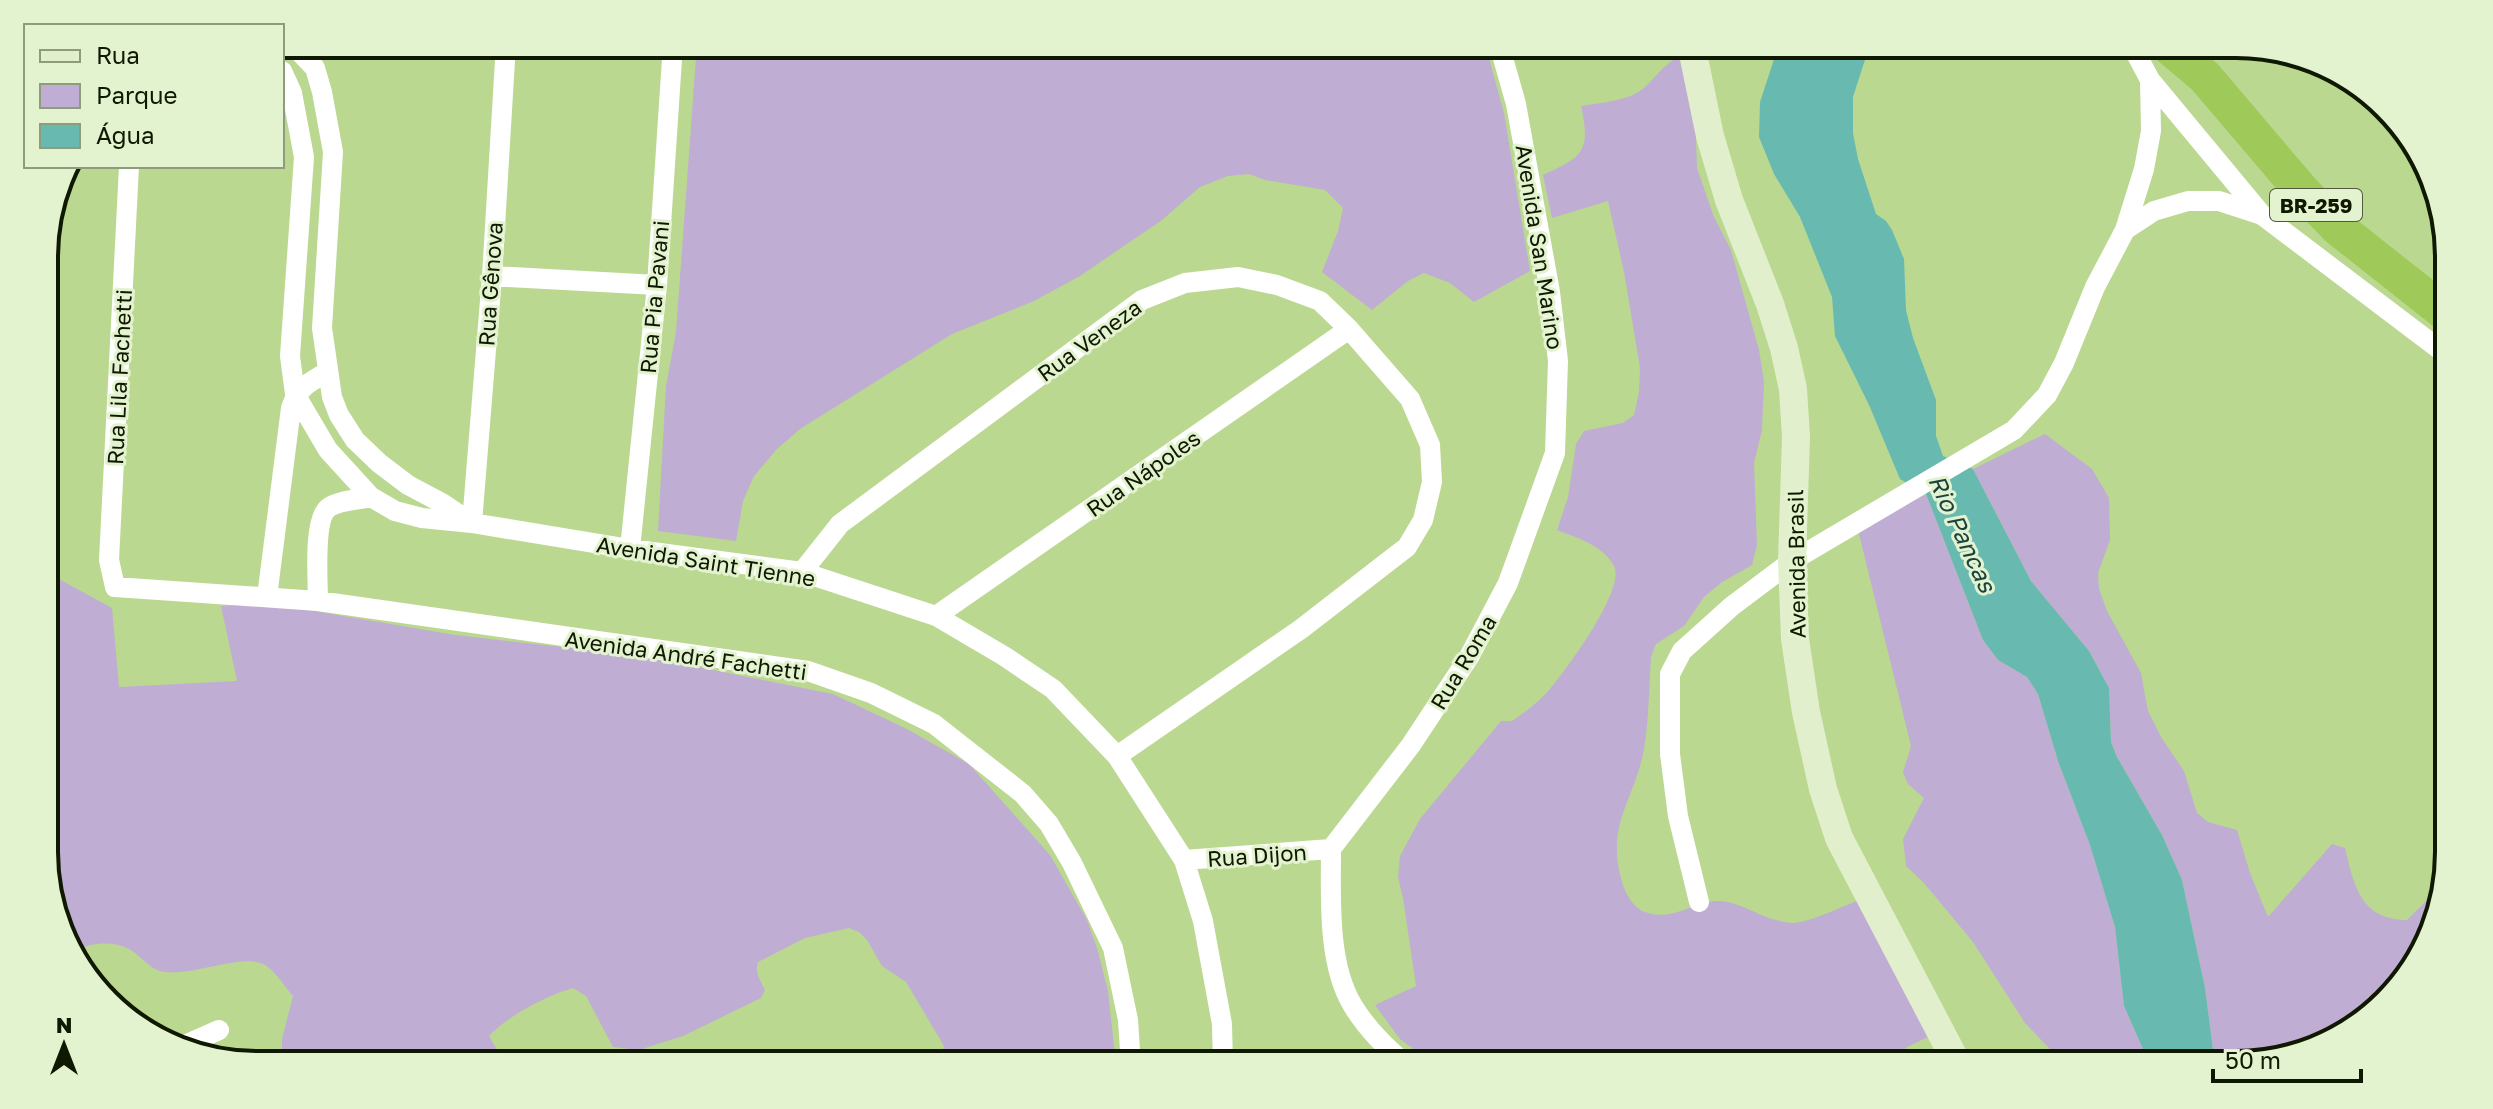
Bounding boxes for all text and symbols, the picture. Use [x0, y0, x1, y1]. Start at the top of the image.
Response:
legend [24, 24, 284, 168]
text: Rua [96, 40, 140, 69]
text: Parque [96, 80, 177, 109]
text: Água [96, 120, 155, 149]
street label: Avenida San Marino [1510, 143, 1570, 351]
road number: BR-259 [2270, 189, 2362, 221]
street label: Rua Pia Pavani [634, 219, 674, 375]
street label: Rua Gênova [472, 221, 508, 347]
street label: Rua Lila Fachetti [101, 289, 137, 465]
street label: Rua Veneza [1032, 293, 1146, 387]
street label: Rua Nápoles [1081, 424, 1205, 522]
water label: Rio Pancas [1923, 470, 2003, 598]
street label: Avenida Brasil [1781, 489, 1811, 639]
street label: Avenida Saint Tienne [595, 530, 817, 592]
street label: Rua Roma [1424, 610, 1502, 714]
street label: Avenida André Fachetti [563, 625, 809, 685]
street label: Rua Dijon [1206, 838, 1308, 872]
north arrow [24, 1005, 104, 1085]
text: N [56, 1011, 72, 1038]
scale bar [2213, 1033, 2361, 1083]
text: 50 m [2225, 1045, 2281, 1074]

